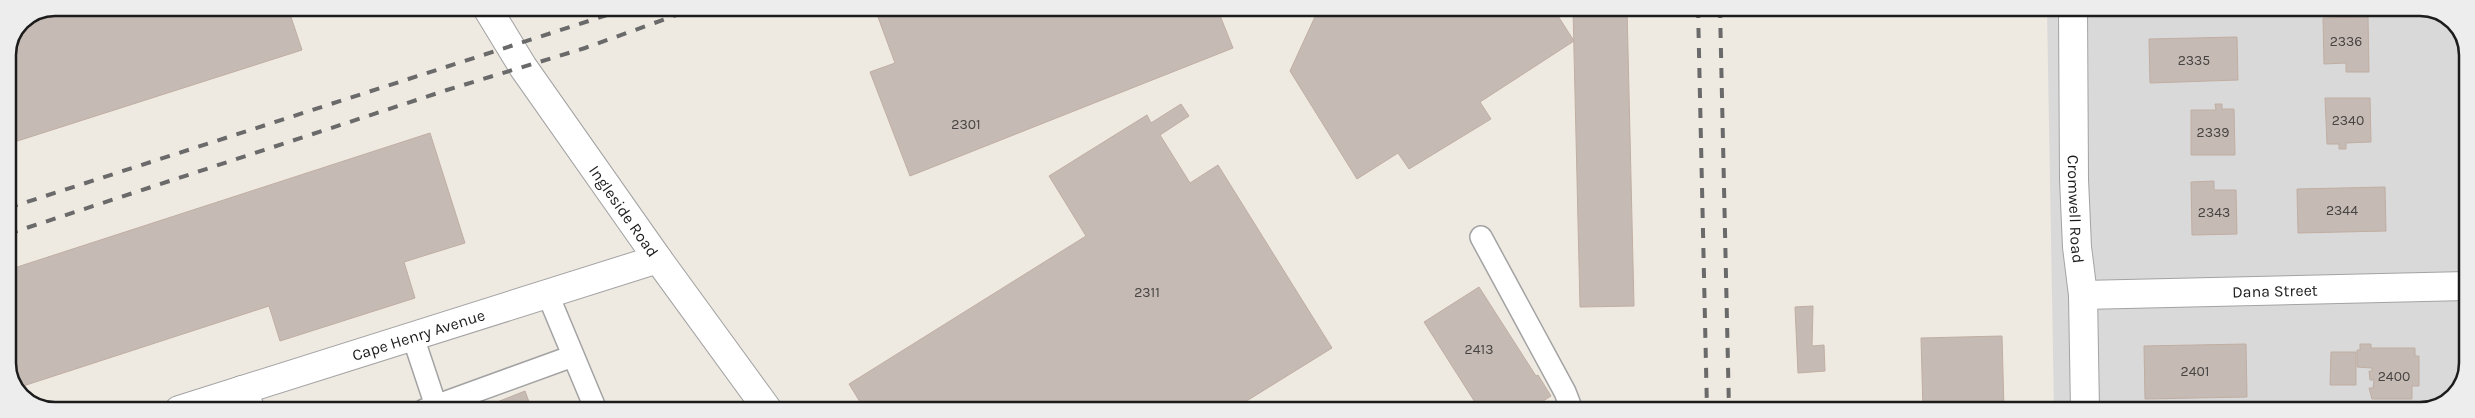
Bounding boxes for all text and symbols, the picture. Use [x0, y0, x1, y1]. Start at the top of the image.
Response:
house number: 2336 [2330, 33, 2362, 50]
house number: 2335 [2178, 52, 2210, 69]
house number: 2340 [2332, 112, 2364, 129]
house number: 2301 [951, 116, 981, 133]
house number: 2339 [2197, 124, 2229, 141]
street label: Cromwell Road [2064, 155, 2088, 264]
street label: Ingleside Road [585, 162, 662, 261]
house number: 2344 [2326, 202, 2358, 219]
house number: 2343 [2198, 204, 2230, 221]
street label: Dana Street [2232, 281, 2318, 302]
house number: 2311 [1134, 284, 1160, 301]
street label: Cape Henry Avenue [350, 305, 487, 365]
house number: 2413 [1465, 341, 1493, 358]
house number: 2401 [2181, 363, 2209, 380]
house number: 2400 [2378, 368, 2410, 385]

